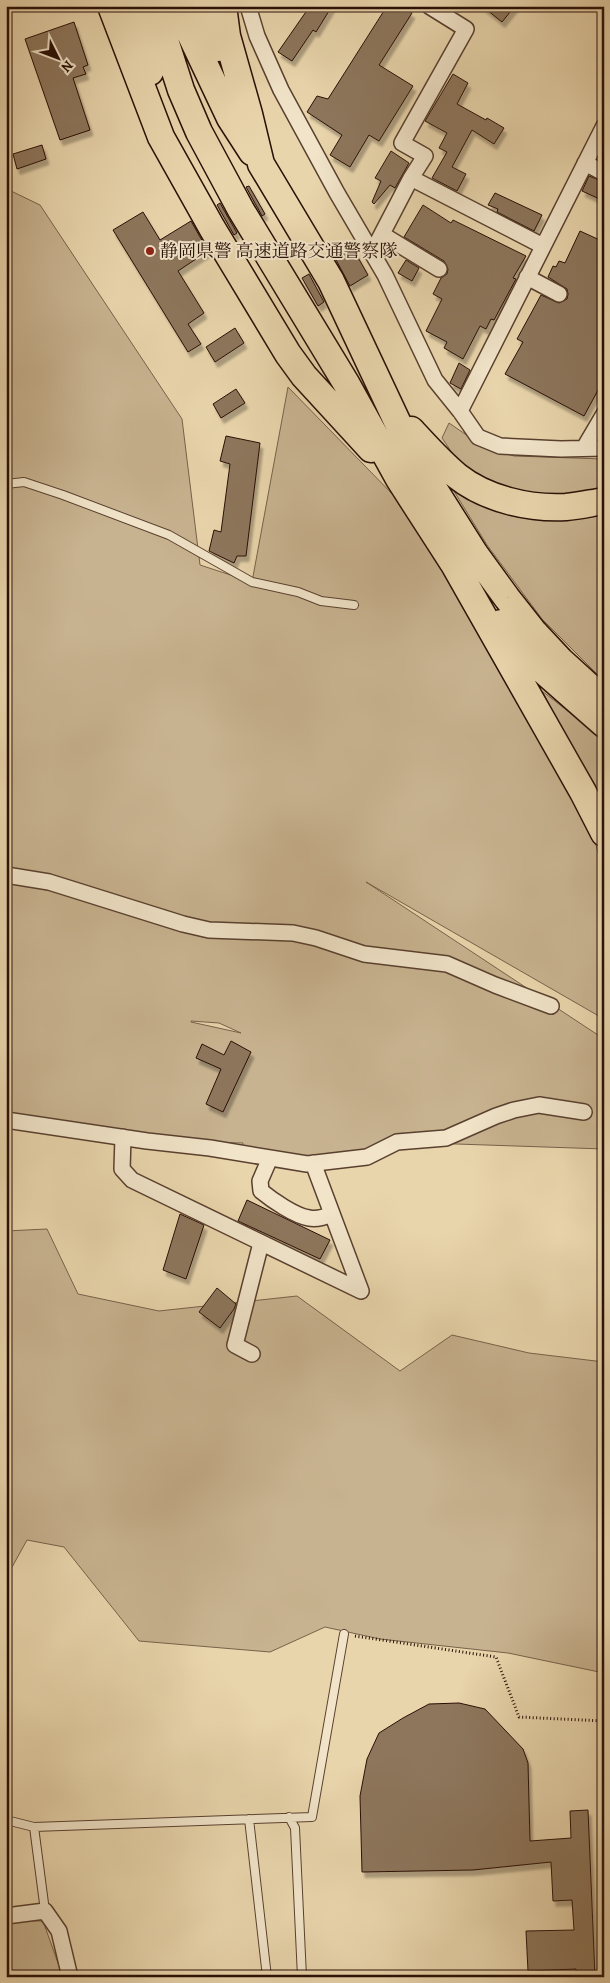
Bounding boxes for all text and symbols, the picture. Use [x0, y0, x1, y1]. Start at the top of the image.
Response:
north arrow [32, 32, 82, 82]
text: N [57, 56, 78, 77]
place label: 静岡県警 高速道路交通警察隊 [160, 239, 398, 263]
marker: 静岡県警 高速道路交通警察隊 [144, 245, 156, 257]

